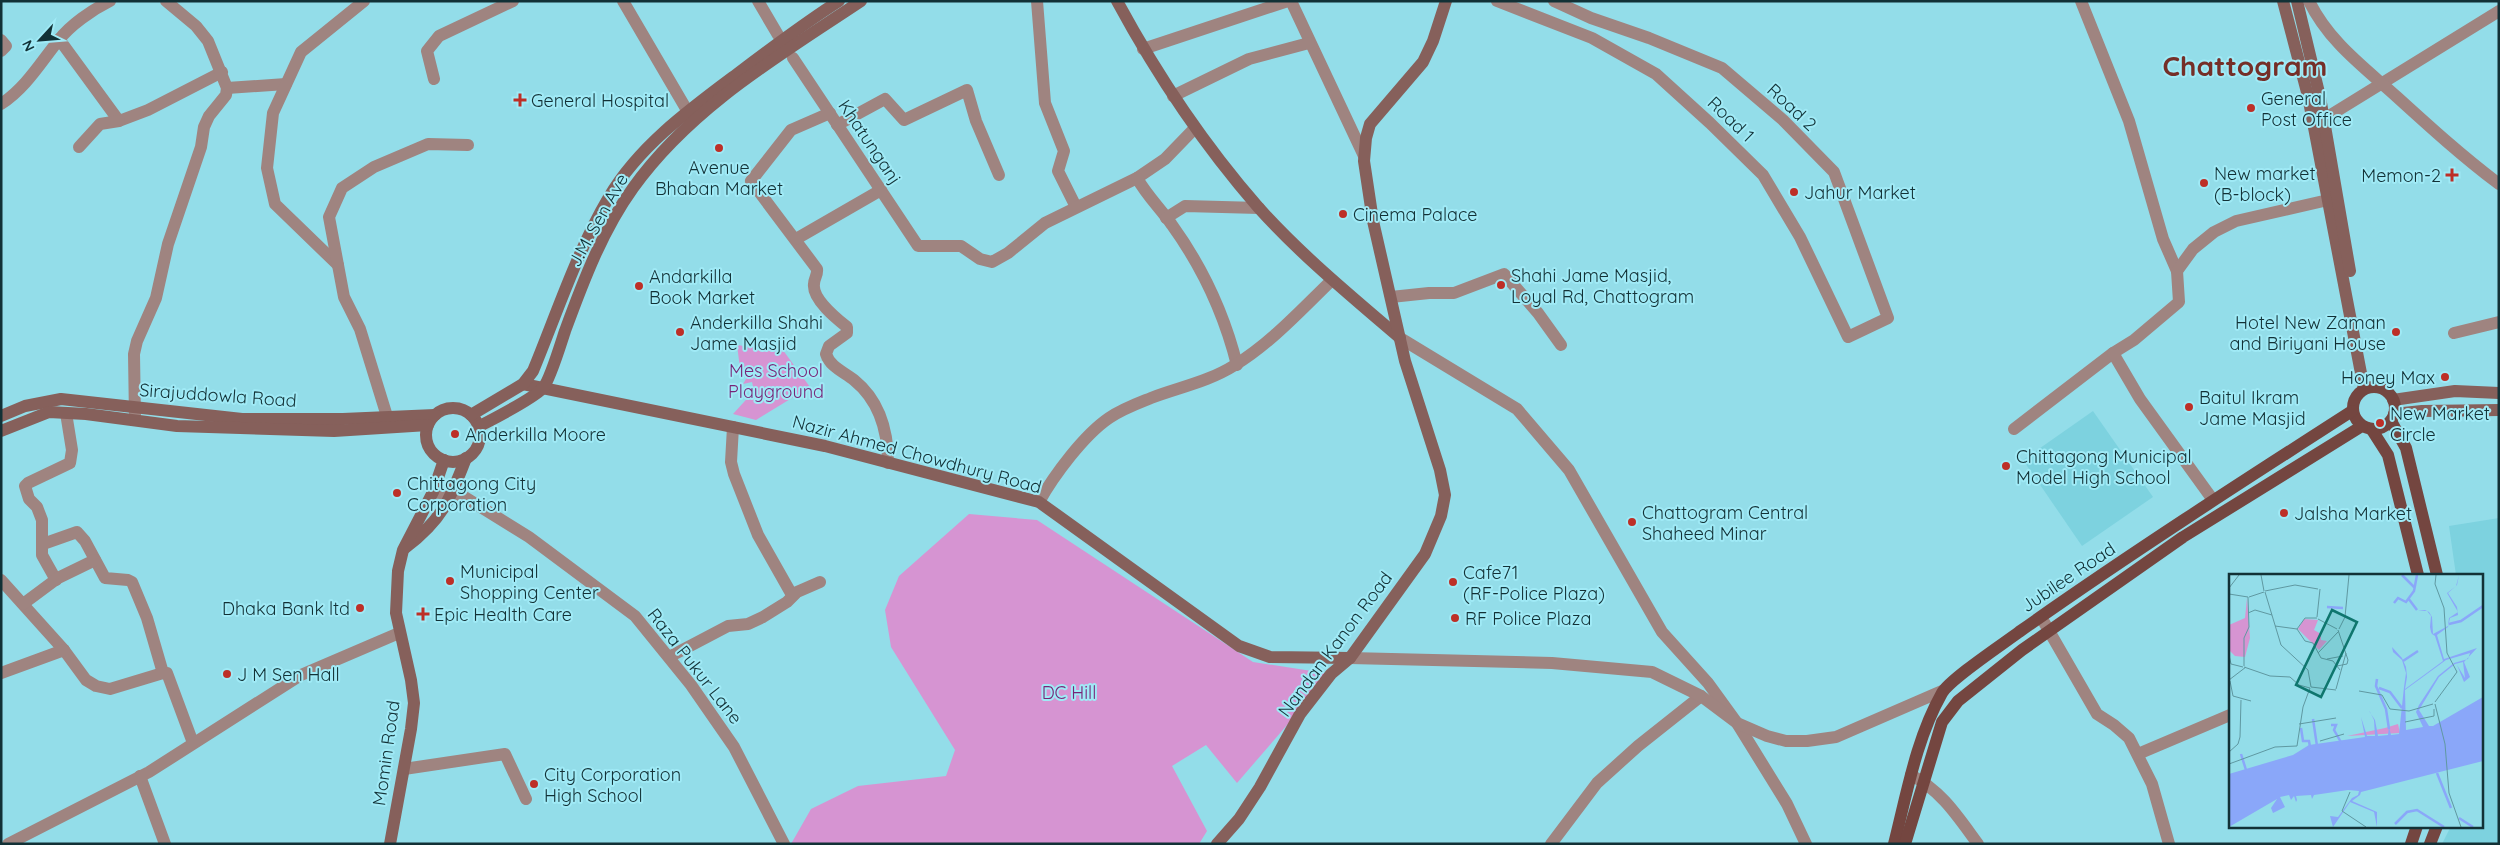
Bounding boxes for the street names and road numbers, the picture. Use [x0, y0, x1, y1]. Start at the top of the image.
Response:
street label: Road 2 [1762, 78, 1822, 136]
street label: Road 1 [1703, 91, 1759, 147]
street label: Khatunganj [833, 95, 907, 189]
street label: J.M. Sen Ave [563, 169, 633, 271]
street label: Sirajuddowla Road [139, 378, 297, 412]
street label: Nazir Ahmed Chowdhury Road [790, 410, 1044, 498]
street label: Jubilee Road [2016, 537, 2120, 617]
street label: Nandan Kanon Road [1273, 567, 1397, 721]
street label: Raza Pukur Lane [643, 603, 747, 729]
street label: Momin Road [367, 699, 405, 807]

